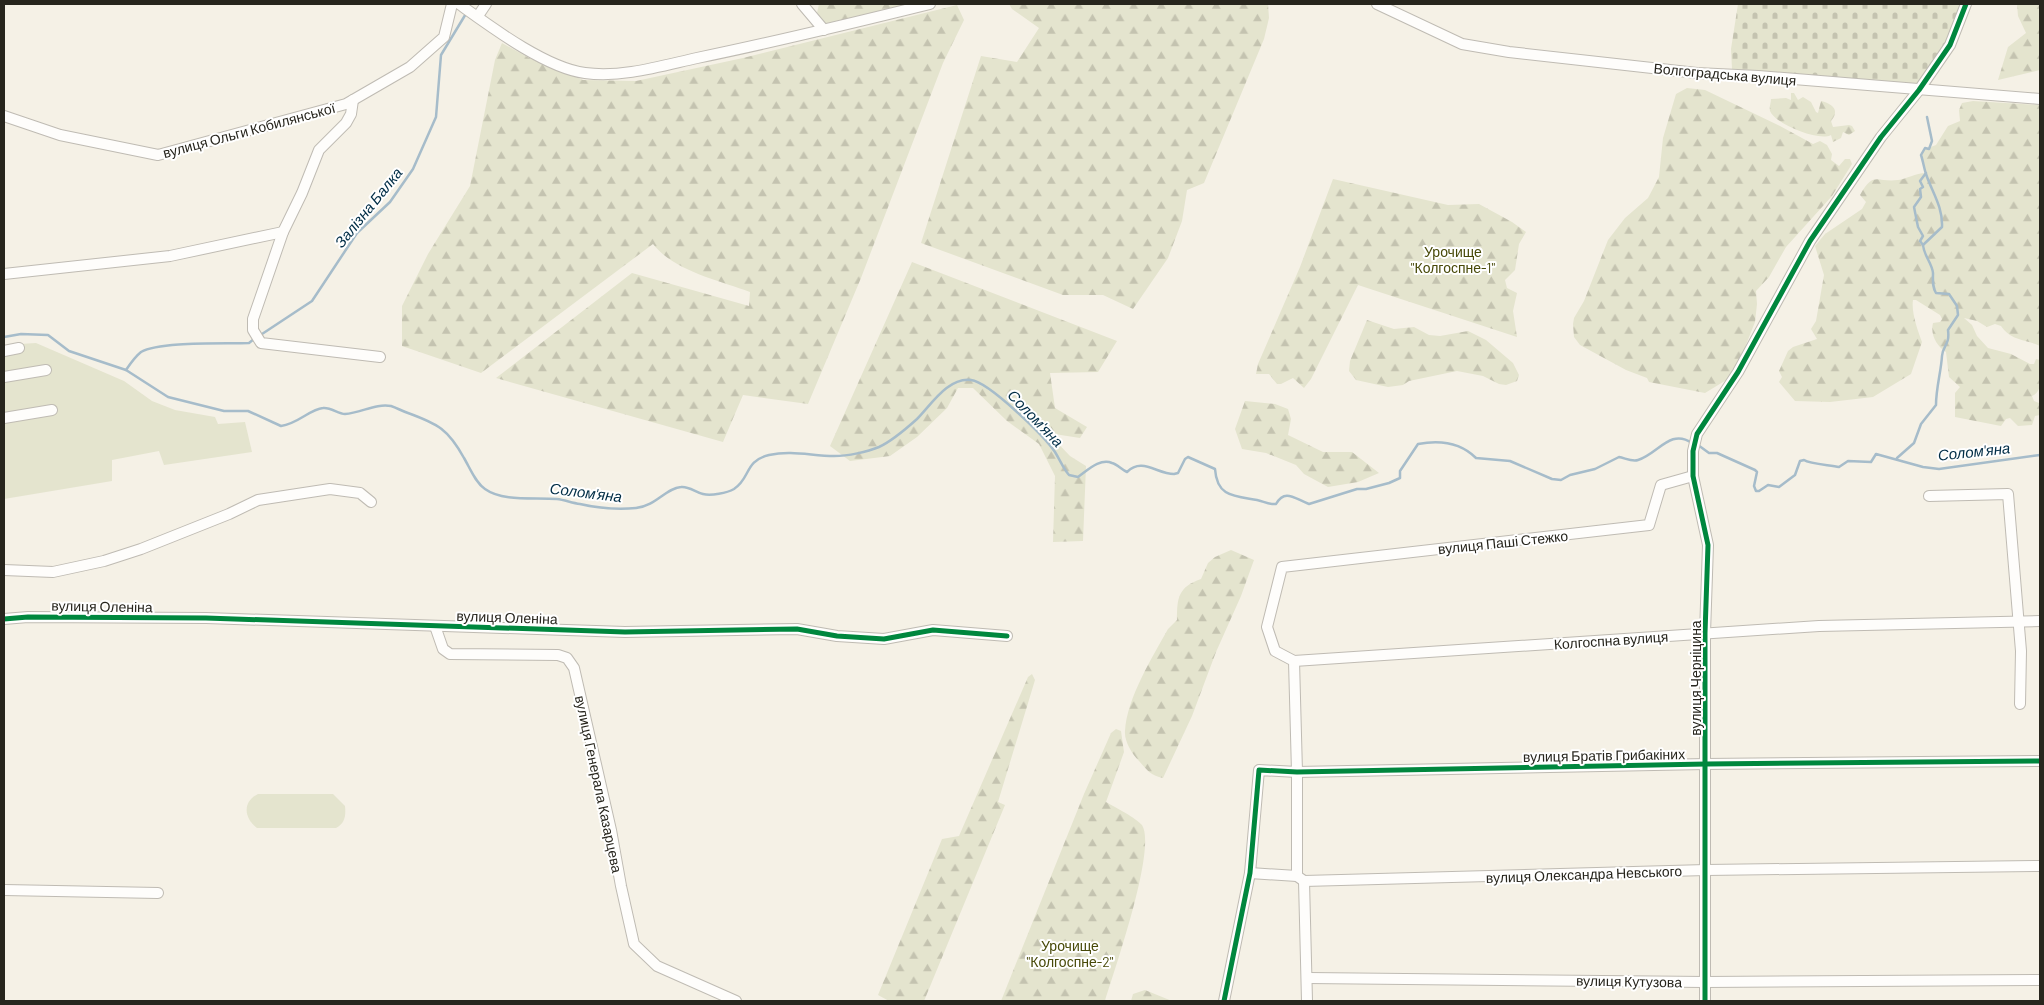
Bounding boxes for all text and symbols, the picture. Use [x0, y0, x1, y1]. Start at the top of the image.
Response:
street label: Волгоградська вулиця [1653, 59, 1797, 89]
street label: вулиця Ольги Кобилянської [161, 99, 337, 161]
water label: Залізна Балка [330, 163, 406, 251]
park label: Урочище "Колгоспне-1" [1411, 243, 1495, 276]
water label: Солом'яна [1004, 386, 1068, 450]
water label: Солом'яна [1937, 438, 2011, 464]
water label: Солом'яна [549, 479, 623, 505]
street label: вулиця Паші Стежко [1437, 527, 1569, 557]
street label: вулиця Оленіна [51, 597, 153, 615]
street label: вулиця Оленіна [456, 607, 558, 627]
street label: вулиця Черніцина [1687, 620, 1704, 736]
street label: Колгоспна вулиця [1553, 628, 1669, 652]
street label: вулиця Генерала Казарцева [572, 694, 626, 874]
street label: вулиця Братів Грибакіних [1523, 745, 1685, 765]
street label: вулиця Олександра Невського [1486, 862, 1683, 886]
park label: Урочище "Колгоспне-2" [1027, 937, 1114, 970]
street label: вулиця Кутузова [1576, 972, 1682, 990]

